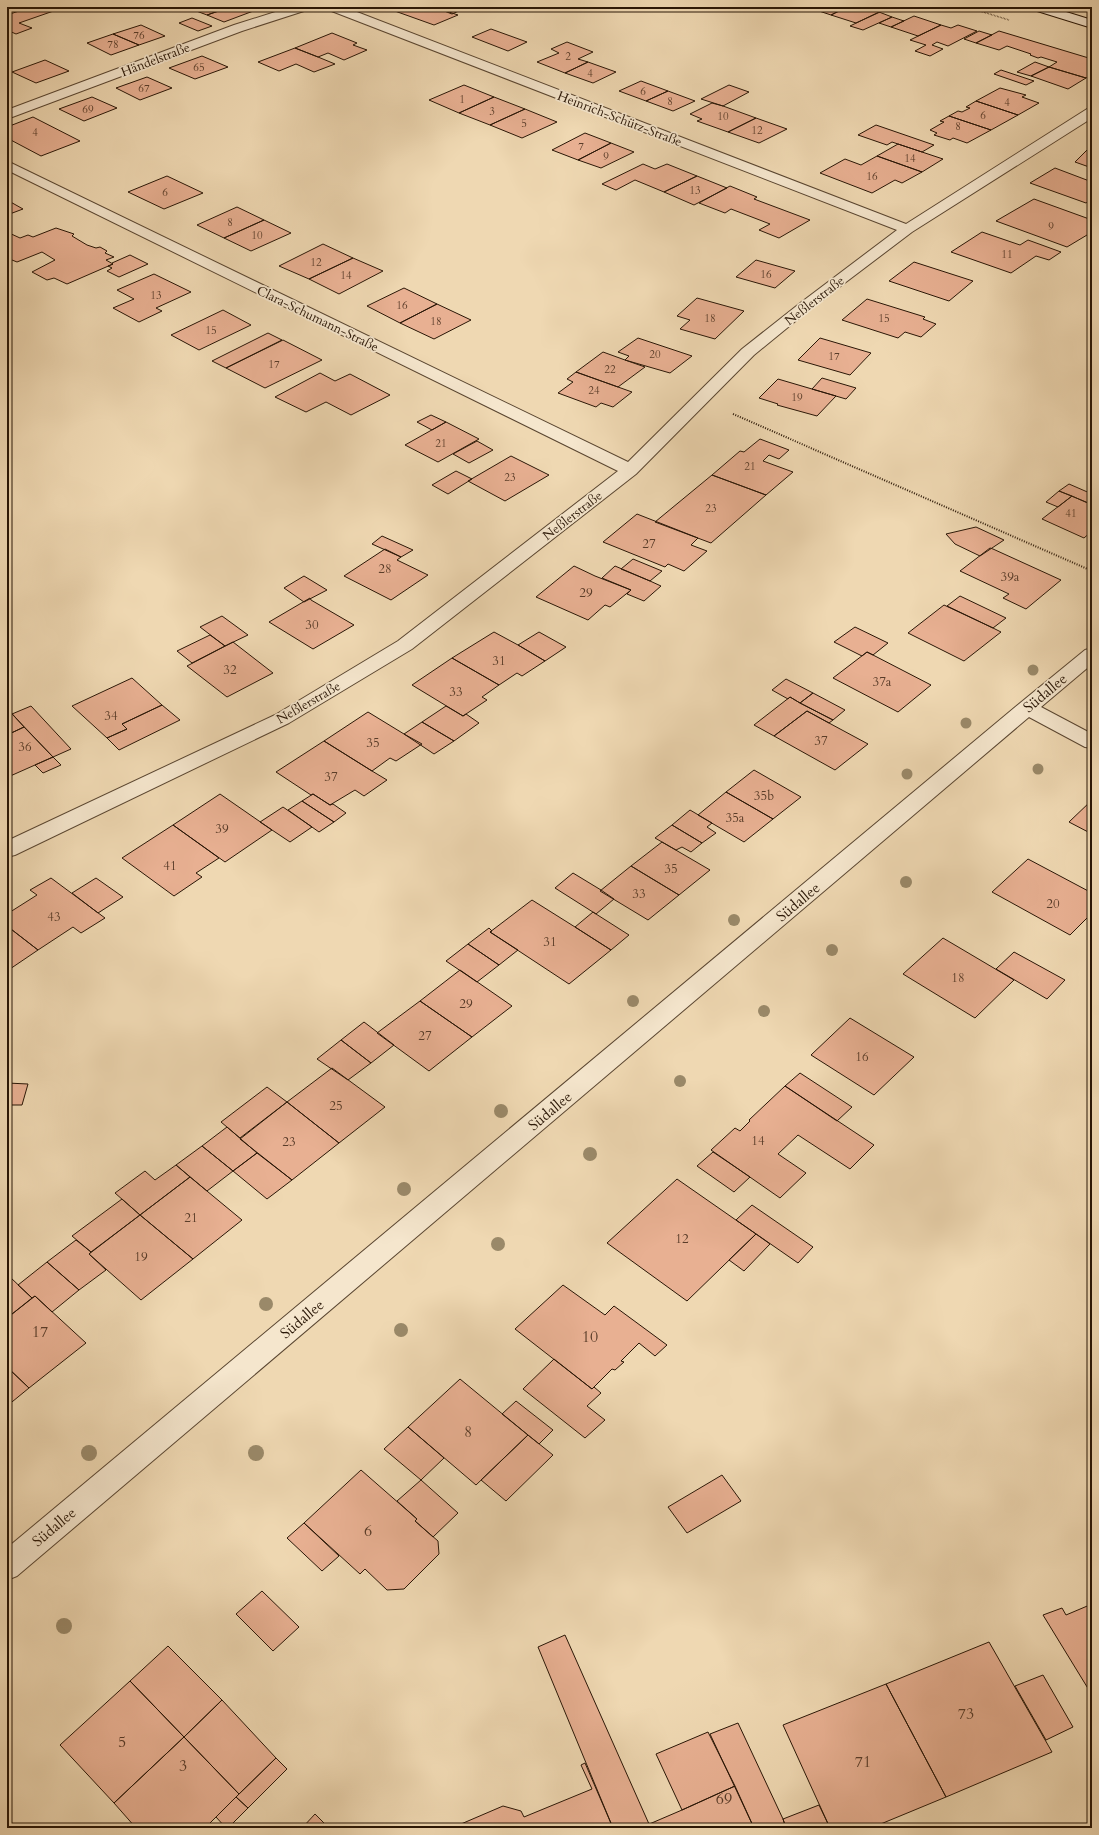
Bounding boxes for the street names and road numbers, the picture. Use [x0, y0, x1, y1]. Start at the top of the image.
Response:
street label: Händelstraße [118, 38, 193, 81]
street label: Heinrich-Schütz-Straße [555, 87, 685, 151]
street label: Neßlerstraße [781, 272, 848, 330]
street label: Clara-Schumann-Straße [254, 282, 382, 356]
street label: Neßlerstraße [539, 487, 606, 545]
street label: Südallee [1019, 669, 1071, 717]
street label: Neßlerstraße [273, 677, 344, 728]
street label: Südallee [772, 878, 824, 926]
street label: Südallee [524, 1087, 576, 1135]
street label: Südallee [276, 1295, 328, 1343]
street label: Südallee [28, 1503, 80, 1551]

